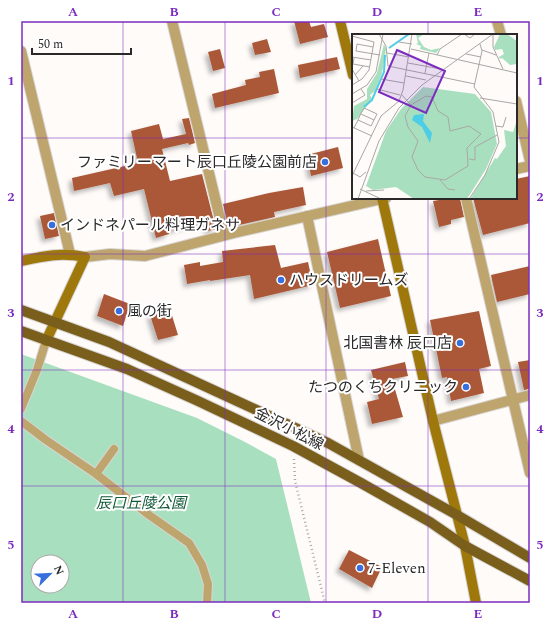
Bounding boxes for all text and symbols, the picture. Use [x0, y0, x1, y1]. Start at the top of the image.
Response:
text: A [68, 2, 78, 22]
text: B [169, 2, 179, 22]
text: C [271, 2, 281, 22]
text: D [372, 2, 382, 22]
text: E [474, 2, 483, 22]
scale bar [32, 30, 131, 56]
inset map [352, 34, 517, 199]
text: 50 m [38, 35, 63, 54]
text: 1 [7, 71, 15, 91]
text: 1 [536, 71, 544, 91]
place label: ファミリーマート辰口丘陵公園前店 [77, 151, 317, 174]
marker: ファミリーマート辰口丘陵公園前店 [320, 157, 330, 167]
text: 2 [7, 187, 15, 207]
text: 2 [536, 187, 544, 207]
place label: インドネパール料理ガネサ [60, 214, 240, 237]
marker: インドネパール料理ガネサ [47, 220, 57, 230]
place label: ハウスドリームズ [289, 269, 409, 292]
marker: ハウスドリームズ [276, 275, 286, 285]
place label: 風の街 [127, 300, 172, 323]
text: 3 [7, 303, 15, 323]
text: 3 [536, 303, 544, 323]
marker: 風の街 [114, 306, 124, 316]
place label: 北国書林 辰口店 [343, 332, 452, 355]
marker: 北国書林 辰口店 [455, 338, 465, 348]
place label: たつのくちクリニック [308, 376, 458, 399]
marker: たつのくちクリニック [461, 382, 471, 392]
street label: 金沢小松線 [250, 402, 328, 456]
text: 4 [7, 419, 15, 439]
text: 4 [536, 419, 544, 439]
park label: 辰口丘陵公園 [96, 492, 188, 515]
text: 5 [7, 535, 15, 555]
text: 5 [536, 535, 544, 555]
north arrow [30, 554, 70, 594]
place label: 7-Eleven [368, 557, 426, 580]
text: N [49, 563, 68, 578]
marker: 7-Eleven [355, 563, 365, 573]
text: A [68, 604, 78, 624]
text: B [169, 604, 179, 624]
text: C [271, 604, 281, 624]
text: D [372, 604, 382, 624]
text: E [474, 604, 483, 624]

